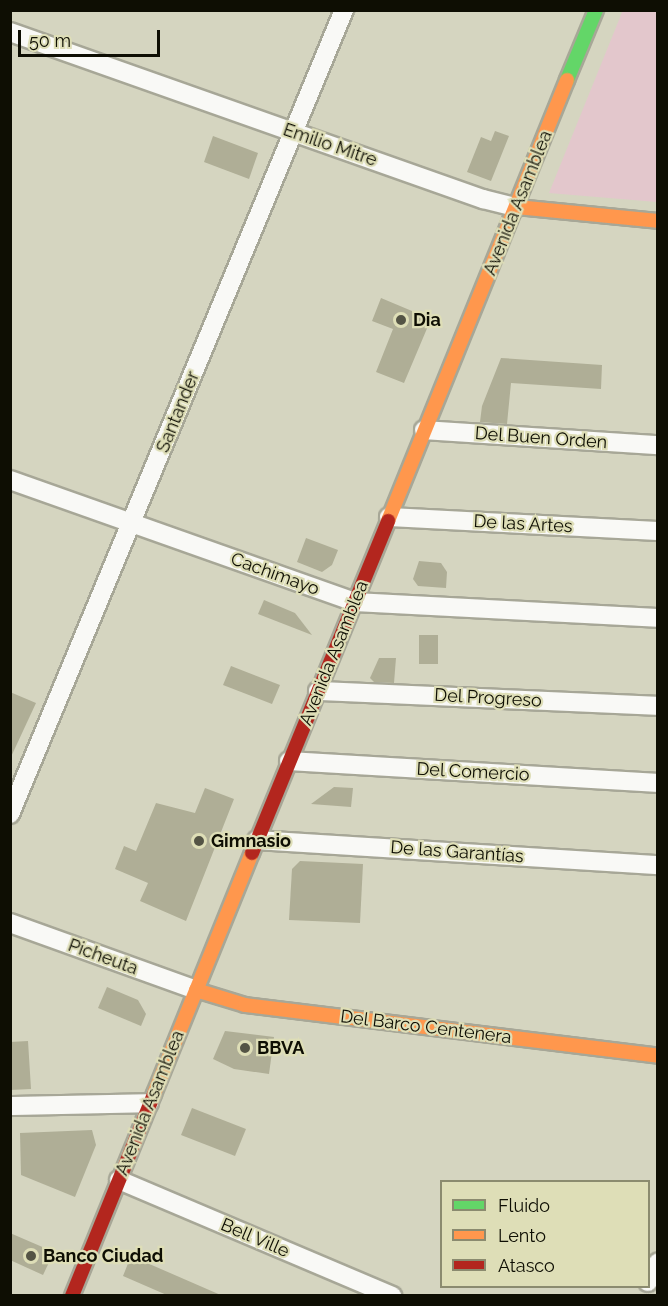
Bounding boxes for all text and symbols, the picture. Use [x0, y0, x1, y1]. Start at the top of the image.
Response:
scale bar [21, 18, 164, 56]
text: 50 m [29, 30, 71, 51]
street label: Emilio Mitre [280, 119, 380, 171]
street label: Avenida Asamblea [479, 127, 557, 279]
place label: Dia [413, 309, 441, 331]
marker: Dia [394, 313, 408, 327]
street label: Santander [152, 368, 204, 456]
street label: Del Buen Orden [474, 423, 608, 453]
street label: De las Artes [473, 511, 573, 537]
street label: Cachimayo [228, 548, 322, 600]
street label: Avenida Asamblea [295, 577, 373, 729]
street label: Del Progreso [434, 684, 542, 712]
street label: Del Comercio [416, 758, 530, 786]
place label: Gimnasio [211, 830, 291, 852]
marker: Gimnasio [192, 834, 206, 848]
street label: De las Garantías [390, 837, 524, 867]
street label: Picheuta [65, 934, 141, 980]
street label: Del Barco Centenera [339, 1006, 513, 1048]
street label: Avenida Asamblea [111, 1027, 189, 1179]
place label: BBVA [257, 1037, 304, 1059]
marker: BBVA [238, 1041, 252, 1055]
legend [440, 1180, 650, 1288]
text: Fluido [498, 1195, 550, 1216]
street label: Bell Ville [217, 1214, 293, 1262]
text: Lento [498, 1225, 546, 1246]
place label: Banco Ciudad [43, 1245, 163, 1267]
marker: Banco Ciudad [24, 1249, 38, 1263]
text: Atasco [498, 1255, 555, 1276]

